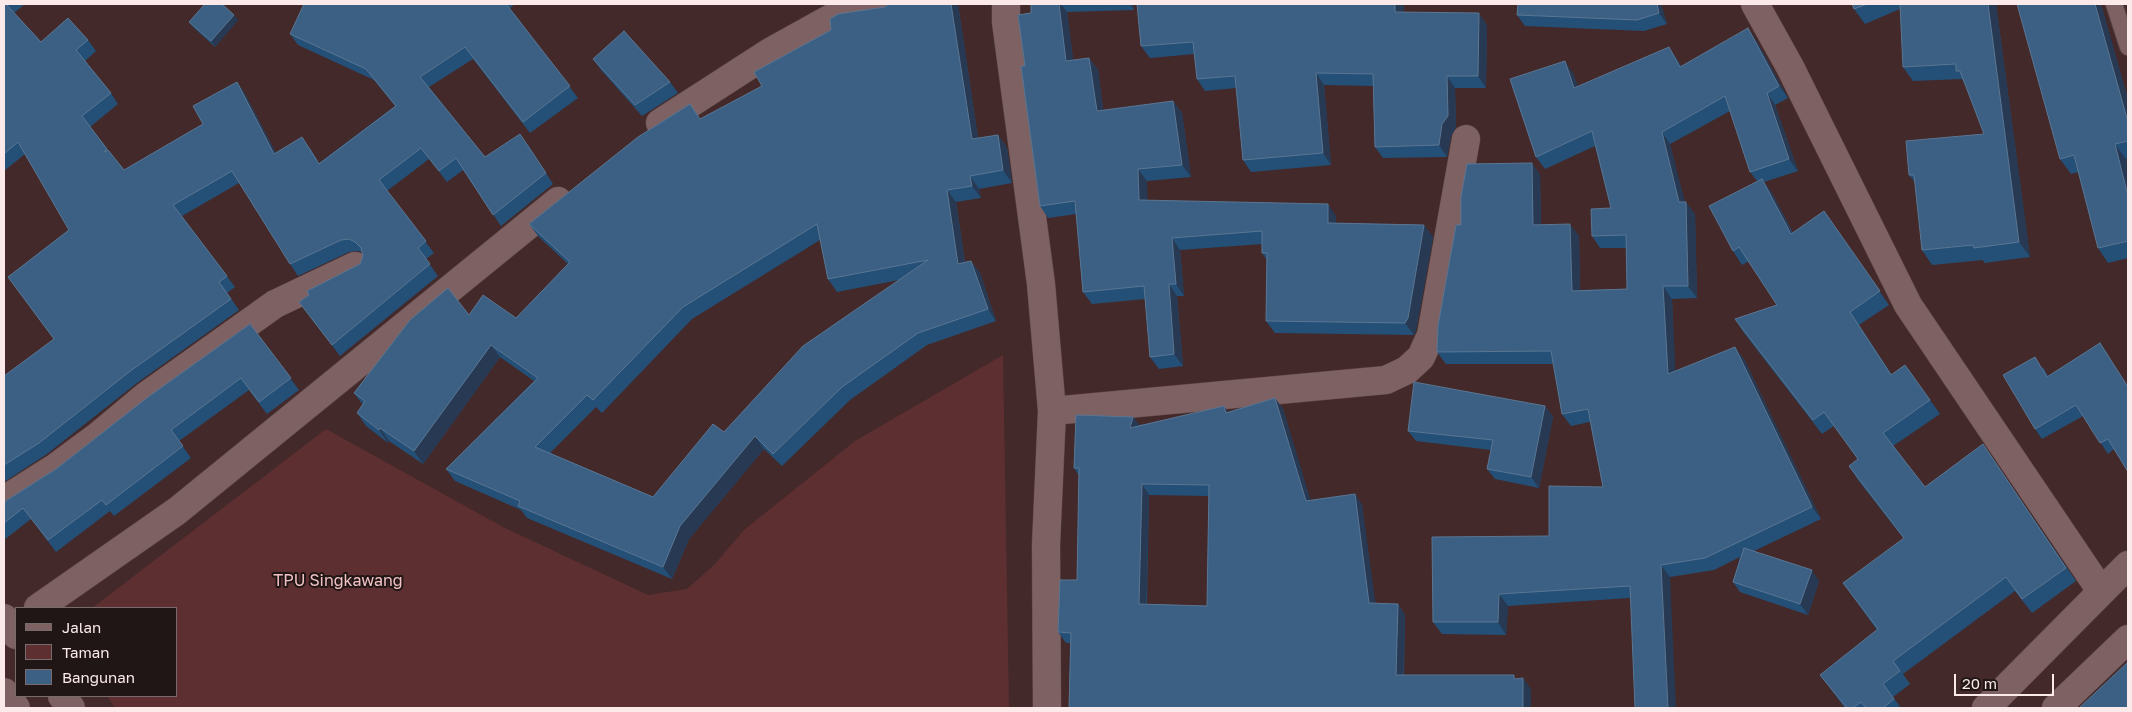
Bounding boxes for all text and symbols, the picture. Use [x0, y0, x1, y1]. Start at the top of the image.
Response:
park label: TPU Singkawang [273, 571, 403, 591]
legend [15, 607, 178, 697]
text: Jalan [62, 618, 101, 636]
text: Taman [62, 643, 109, 661]
scale bar [1957, 664, 2057, 696]
text: Bangunan [62, 668, 135, 686]
text: 20 m [1962, 674, 1997, 692]

